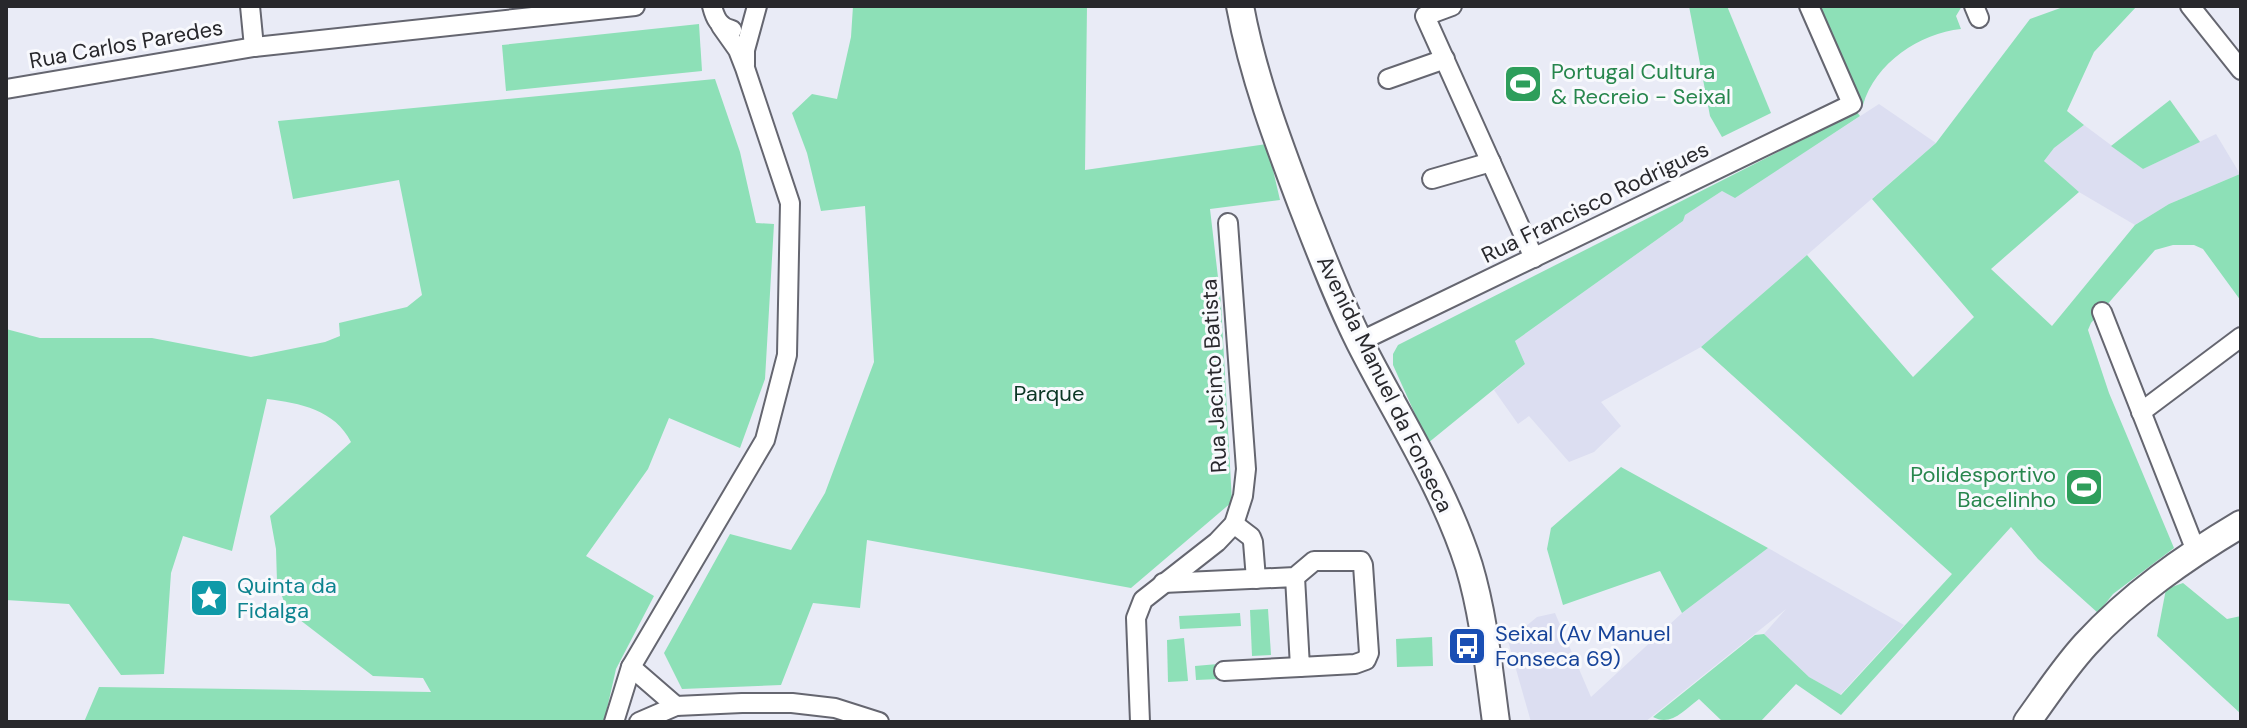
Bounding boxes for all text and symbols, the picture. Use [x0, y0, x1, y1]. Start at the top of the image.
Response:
street label: Rua Carlos Paredes [27, 13, 225, 75]
place label: Portugal Cultura & Recreio - Seixal [1551, 57, 1731, 111]
sports icon: Portugal Cultura & Recreio - Seixal [1502, 63, 1544, 105]
street label: Rua Francisco Rodrigues [1477, 134, 1713, 270]
street label: Avenida Manuel da Fonseca [1310, 251, 1460, 517]
street label: Rua Jacinto Batista [1194, 278, 1234, 474]
park label: Parque [1014, 379, 1084, 408]
place label: Polidesportivo Bacelinho [1910, 460, 2056, 514]
sports icon: Polidesportivo Bacelinho [2063, 466, 2105, 508]
place label: Quinta da Fidalga [237, 571, 337, 625]
place icon: Quinta da Fidalga [188, 577, 230, 619]
place label: Seixal (Av Manuel Fonseca 69) [1495, 619, 1671, 673]
bus stop icon: Seixal (Av Manuel Fonseca 69) [1446, 625, 1488, 667]

